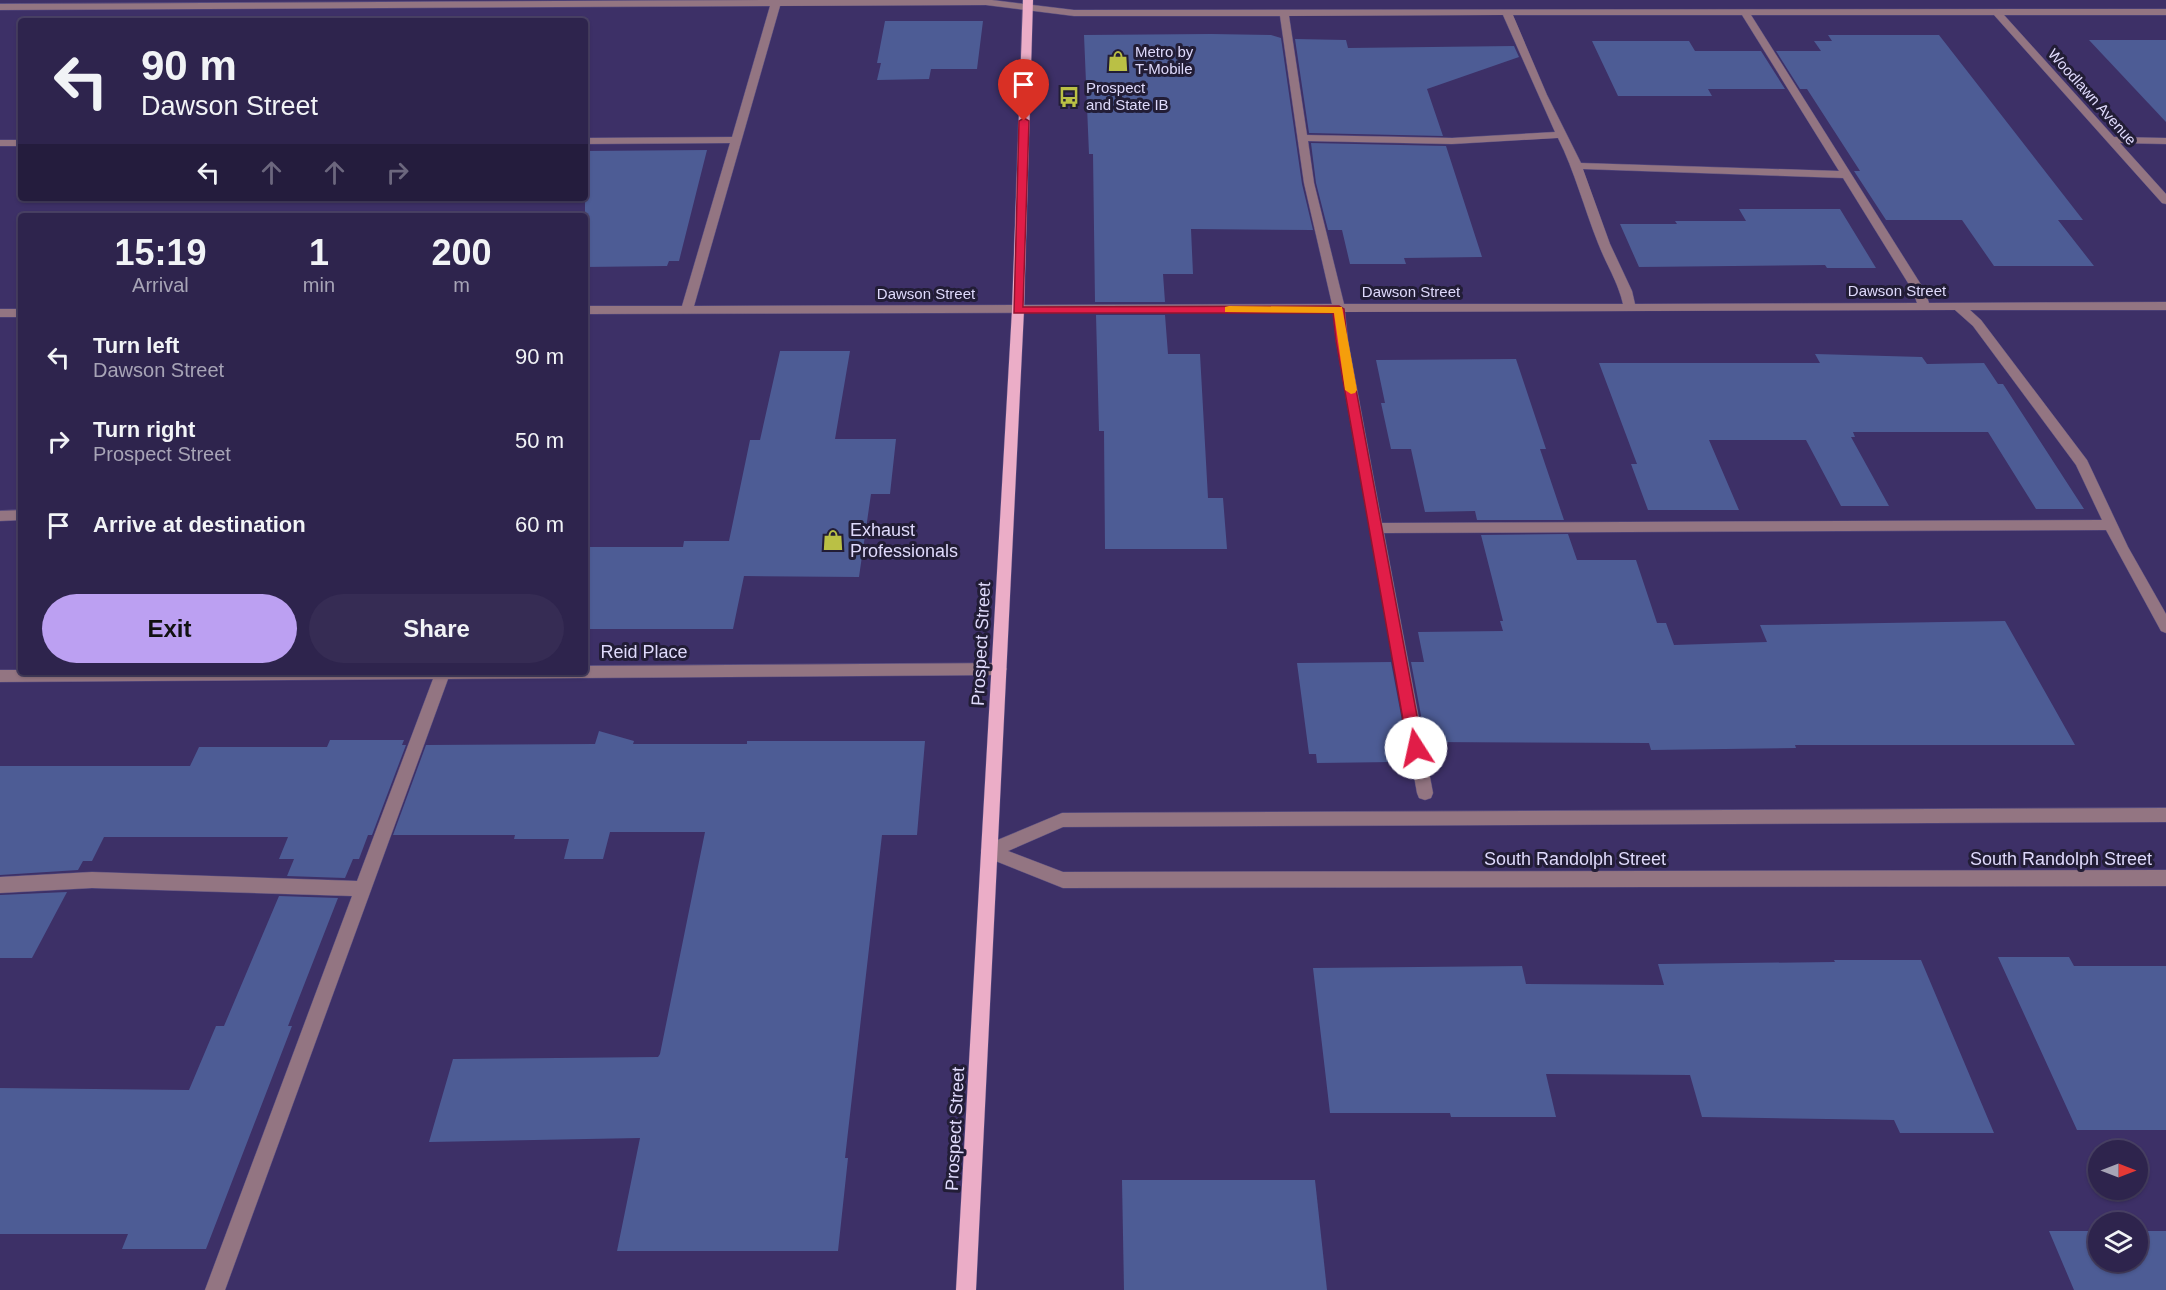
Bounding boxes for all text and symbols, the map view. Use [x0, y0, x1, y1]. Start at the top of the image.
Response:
icon: left [42, 42, 120, 120]
text: 90 m [141, 42, 237, 89]
place label: Metro by T-Mobile [1135, 43, 1194, 77]
street label: Woodlawn Avenue [2045, 45, 2140, 148]
shop icon: Metro by T-Mobile [1106, 49, 1130, 73]
pin [998, 59, 1049, 121]
icon: arrive [1007, 68, 1040, 101]
place label: Prospect and State IB [1086, 79, 1169, 113]
bus stop icon: Prospect and State IB [1057, 85, 1081, 109]
text: Dawson Street [141, 91, 318, 121]
icon: left [192, 156, 225, 189]
icon: ahead [255, 156, 288, 189]
icon: ahead [318, 156, 351, 189]
icon: right [381, 156, 414, 189]
text: 15:19 [114, 232, 206, 273]
text: 1 [309, 232, 329, 273]
text: 200 [431, 232, 492, 273]
text: Arrival [132, 274, 189, 296]
text: min [303, 274, 335, 296]
text: m [453, 274, 470, 296]
street label: Dawson Street [1848, 282, 1947, 299]
street label: Dawson Street [1362, 283, 1461, 300]
street label: Dawson Street [877, 285, 976, 302]
text: Turn left [93, 333, 179, 358]
icon: left [42, 341, 75, 374]
text: 90 m [515, 344, 564, 369]
text: Dawson Street [93, 359, 224, 381]
text: Turn right [93, 417, 195, 442]
icon: right [42, 425, 75, 458]
text: 50 m [515, 428, 564, 453]
text: Prospect Street [93, 443, 231, 465]
icon: arrive [42, 509, 75, 542]
text: Arrive at destination [93, 512, 306, 537]
text: 60 m [515, 512, 564, 537]
place label: Exhaust Professionals [850, 520, 958, 561]
shop icon: Exhaust Professionals [821, 528, 845, 552]
street label: Prospect Street [968, 582, 994, 706]
button: Exit [42, 594, 297, 663]
button: Share [309, 594, 564, 663]
street label: Reid Place [600, 642, 688, 662]
position arrow [1384, 716, 1448, 780]
street label: South Randolph Street [1484, 849, 1666, 869]
street label: South Randolph Street [1970, 849, 2152, 869]
street label: Prospect Street [942, 1067, 968, 1191]
north arrow [2088, 1140, 2148, 1200]
map controls [2088, 1140, 2148, 1272]
button: layers [2088, 1212, 2148, 1272]

